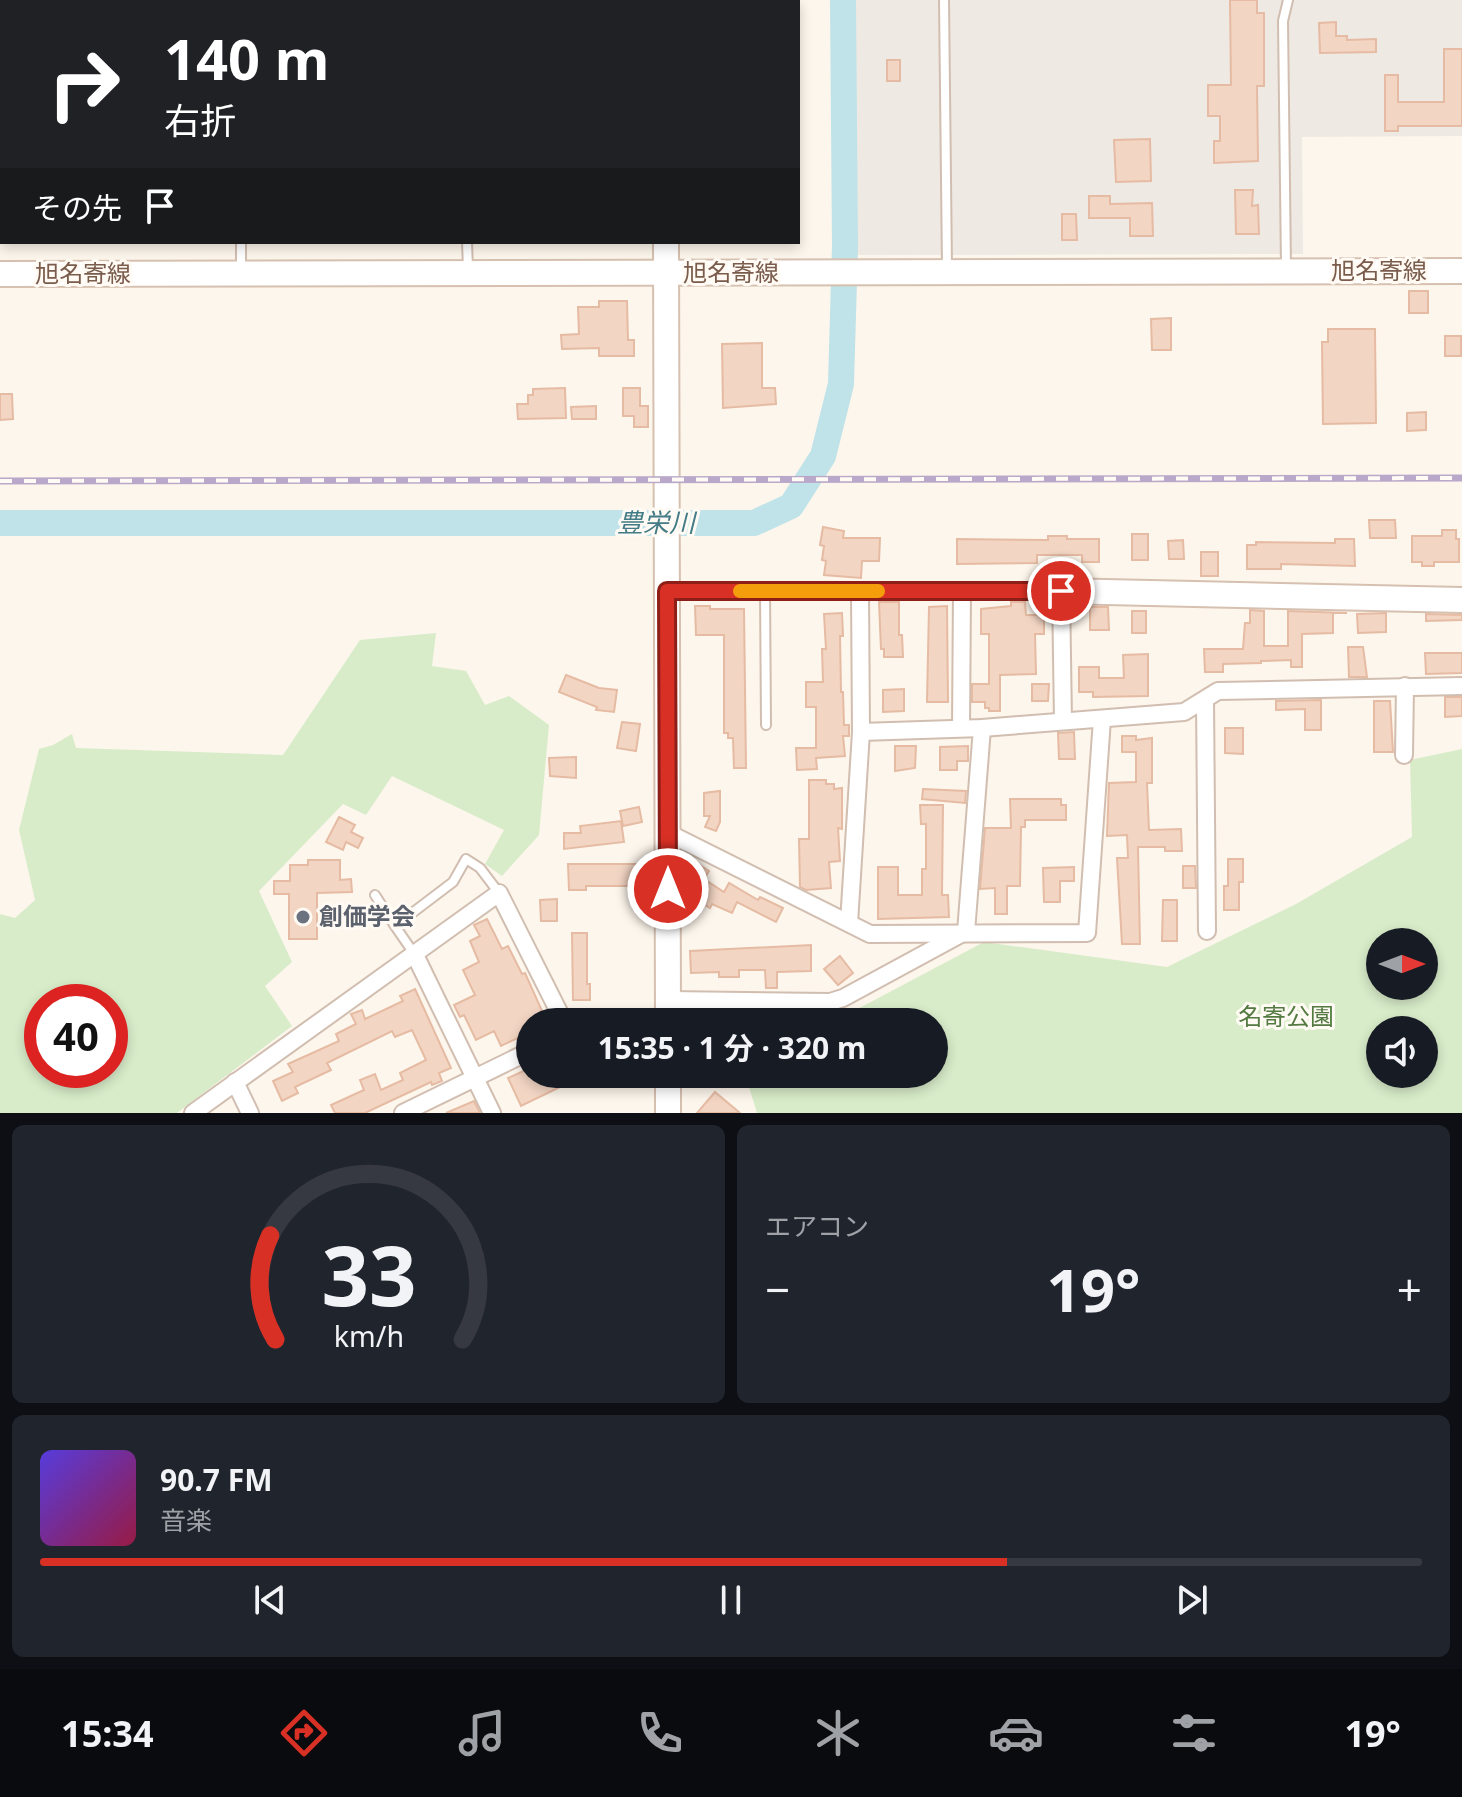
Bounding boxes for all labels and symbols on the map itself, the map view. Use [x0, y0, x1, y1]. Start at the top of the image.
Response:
street label: 旭名寄線 [1331, 253, 1427, 286]
street label: 旭名寄線 [683, 255, 779, 288]
street label: 旭名寄線 [35, 256, 131, 289]
water label: 豊栄川 [617, 504, 698, 540]
pin [1027, 557, 1095, 625]
position arrow [626, 847, 710, 931]
place label: 創価学会 [319, 899, 415, 932]
marker: 創価学会 [294, 908, 312, 926]
north arrow [1366, 928, 1438, 1000]
speed limit sign: 40 [24, 984, 128, 1088]
park label: 名寄公園 [1238, 999, 1334, 1032]

